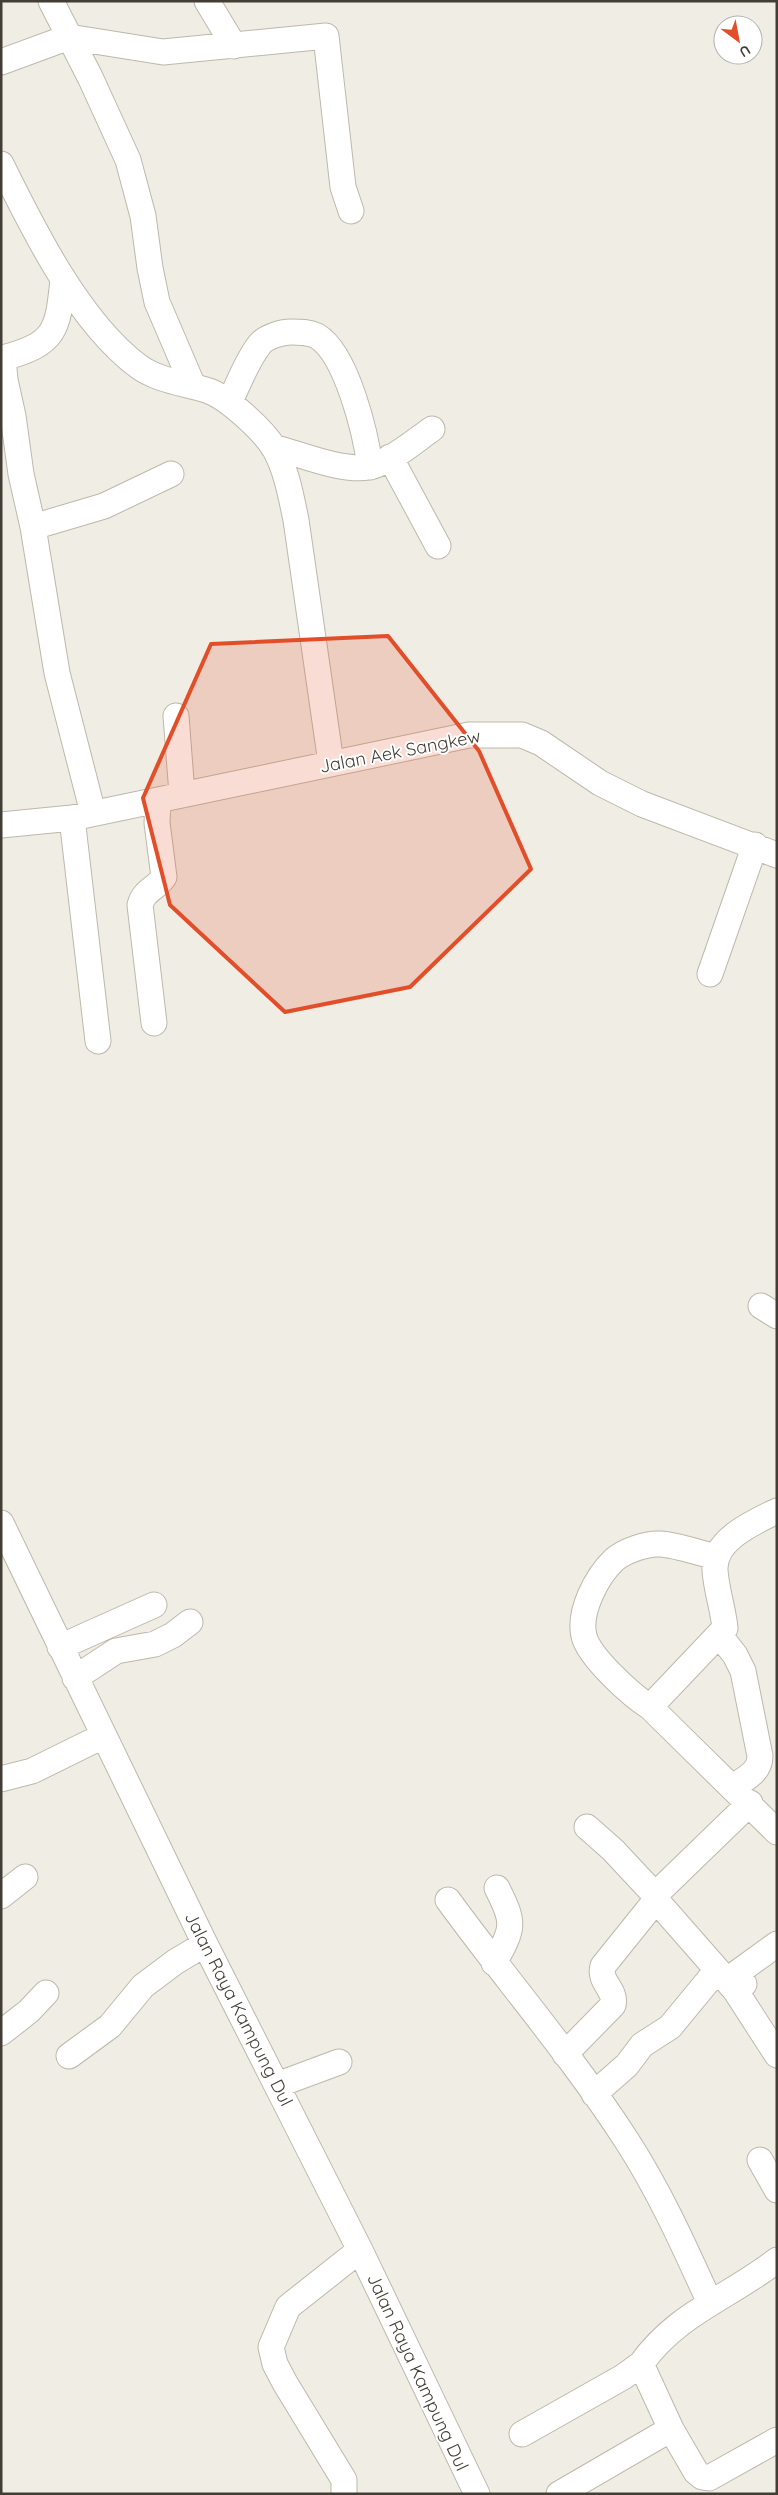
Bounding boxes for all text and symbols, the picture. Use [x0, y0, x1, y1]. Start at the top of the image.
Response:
north arrow [713, 15, 763, 65]
text: U [736, 41, 754, 61]
street label: Jalan Aek Sangkew [318, 724, 482, 778]
street label: Jalan Raya Kampung Dul [180, 1908, 298, 2110]
street label: Jalan Raya Kampung Dul [362, 2270, 474, 2474]

